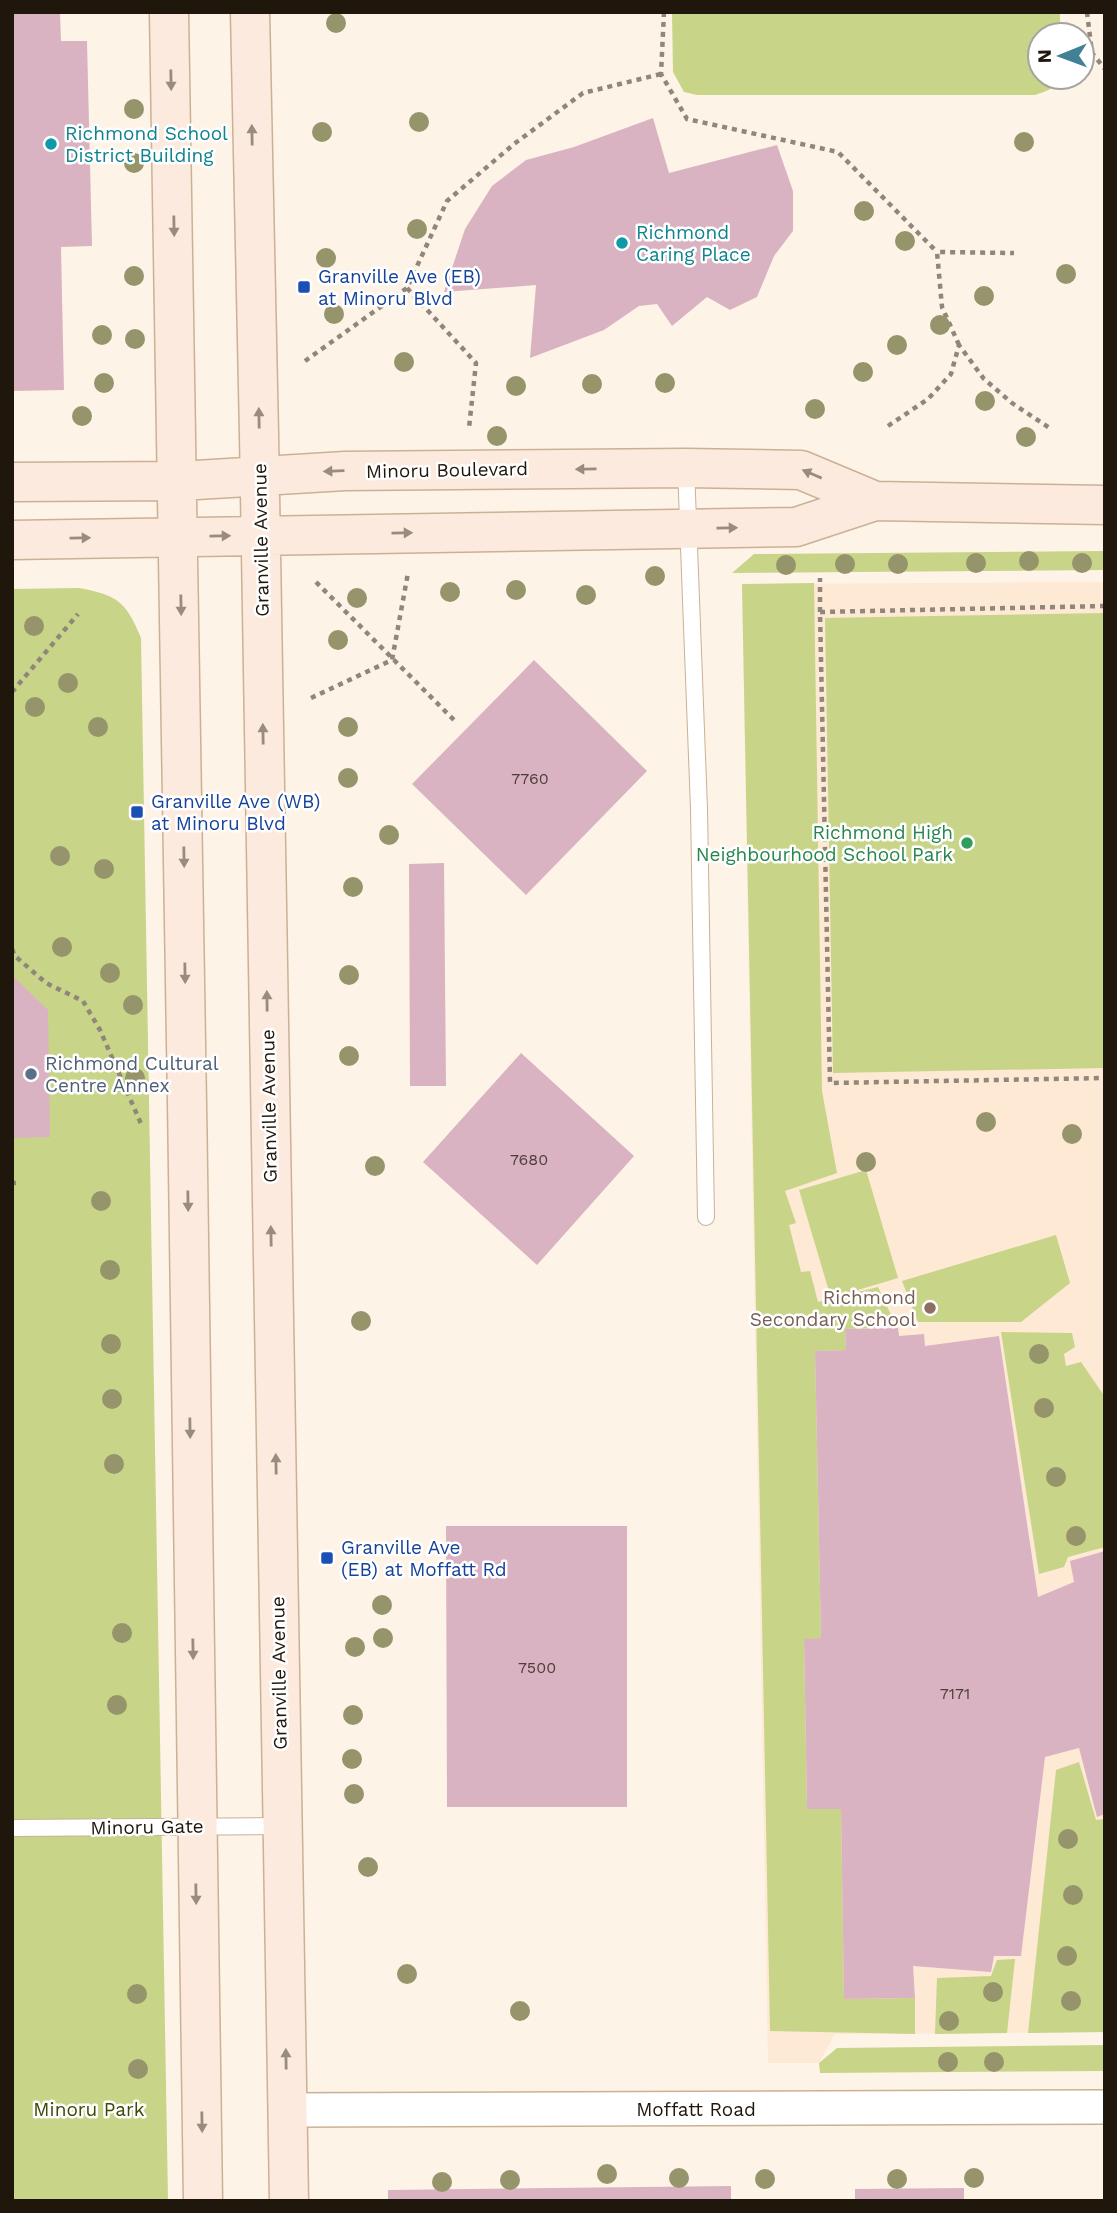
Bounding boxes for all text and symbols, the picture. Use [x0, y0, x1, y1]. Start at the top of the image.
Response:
north arrow [1026, 21, 1096, 91]
text: N [1033, 49, 1056, 64]
one-way arrow [165, 70, 177, 92]
place label: Richmond School District Building [65, 122, 228, 167]
one-way arrow [246, 123, 258, 145]
marker: Richmond School District Building [43, 136, 59, 152]
one-way arrow [169, 215, 180, 237]
place label: Richmond Caring Place [636, 221, 751, 266]
marker: Richmond Caring Place [614, 235, 630, 251]
place label: Granville Ave (EB) at Minoru Blvd [318, 265, 481, 310]
marker: Granville Ave (EB) at Minoru Blvd [296, 279, 312, 295]
one-way arrow [253, 407, 264, 429]
street label: Minoru Boulevard [366, 457, 528, 483]
street label: Granville Avenue [248, 463, 274, 617]
one-way arrow [574, 463, 596, 475]
one-way arrow [322, 466, 344, 477]
one-way arrow [801, 469, 822, 480]
one-way arrow [717, 522, 739, 534]
one-way arrow [391, 527, 413, 539]
one-way arrow [209, 531, 231, 542]
one-way arrow [70, 533, 92, 544]
one-way arrow [176, 595, 187, 617]
one-way arrow [257, 722, 269, 744]
house number: 7760 [511, 769, 549, 788]
place label: Granville Ave (WB) at Minoru Blvd [151, 790, 320, 835]
marker: Granville Ave (WB) at Minoru Blvd [129, 804, 145, 820]
place label: Richmond High Neighbourhood School Park [696, 821, 953, 866]
marker: Richmond High Neighbourhood School Park [959, 835, 975, 851]
one-way arrow [178, 847, 190, 869]
one-way arrow [179, 962, 191, 984]
one-way arrow [261, 989, 273, 1011]
street label: Granville Avenue [256, 1029, 282, 1183]
place label: Richmond Cultural Centre Annex [45, 1052, 219, 1097]
marker: Richmond Cultural Centre Annex [23, 1066, 39, 1082]
house number: 7680 [510, 1150, 548, 1169]
one-way arrow [182, 1190, 194, 1212]
one-way arrow [265, 1225, 277, 1247]
place label: Richmond Secondary School [750, 1286, 916, 1331]
marker: Richmond Secondary School [922, 1300, 938, 1316]
one-way arrow [184, 1417, 196, 1439]
one-way arrow [270, 1453, 281, 1475]
place label: Granville Ave (EB) at Moffatt Rd [341, 1536, 507, 1581]
marker: Granville Ave (EB) at Moffatt Rd [319, 1550, 335, 1566]
street label: Granville Avenue [266, 1596, 292, 1750]
one-way arrow [187, 1638, 199, 1660]
house number: 7500 [518, 1658, 556, 1677]
house number: 7171 [940, 1684, 970, 1703]
street label: Minoru Gate [90, 1815, 204, 1839]
one-way arrow [190, 1884, 202, 1906]
one-way arrow [280, 2048, 292, 2070]
park label: Minoru Park [33, 2098, 145, 2121]
street label: Moffatt Road [636, 2098, 756, 2121]
one-way arrow [196, 2111, 207, 2133]

